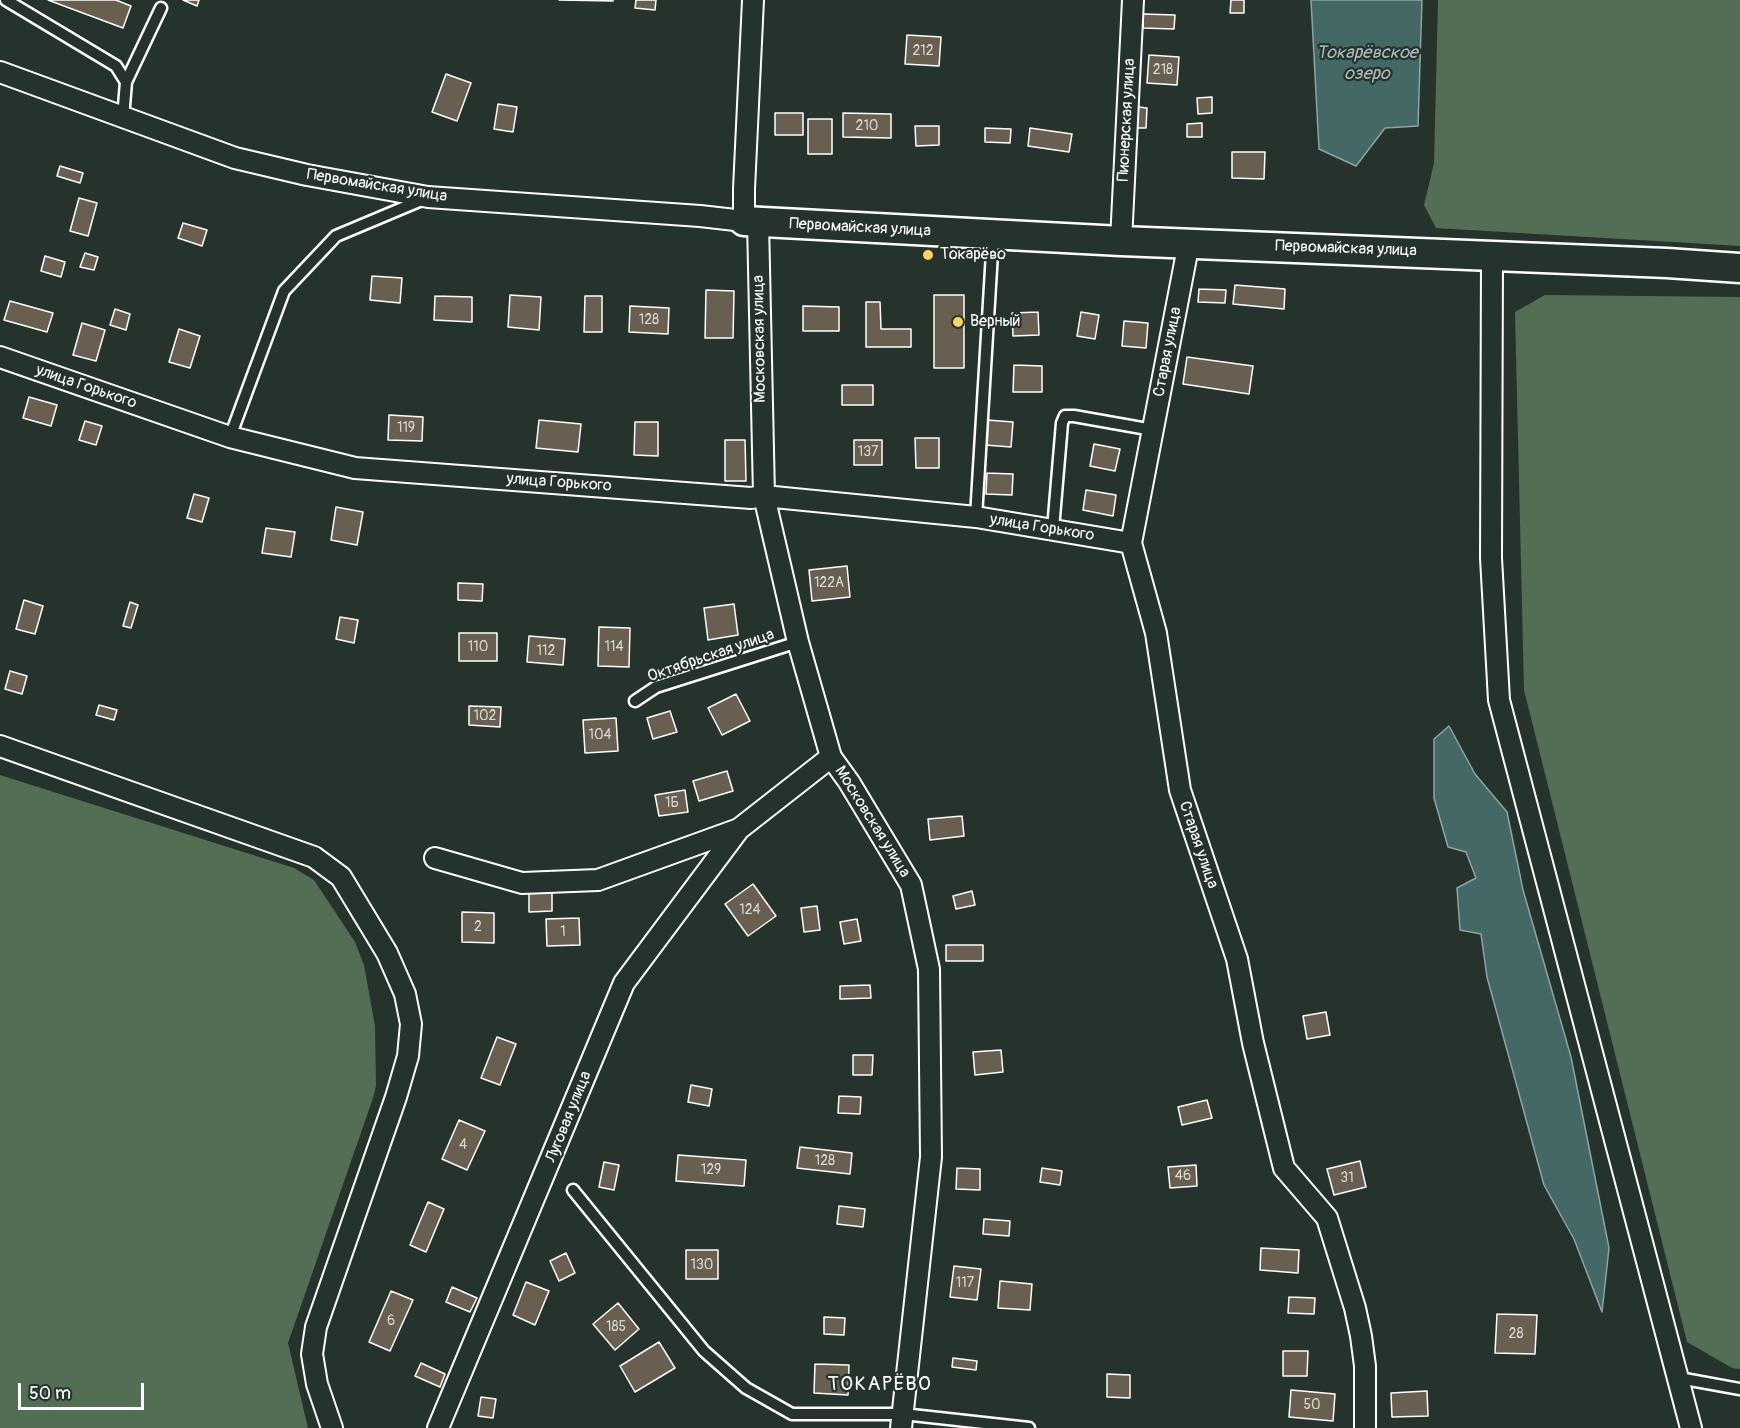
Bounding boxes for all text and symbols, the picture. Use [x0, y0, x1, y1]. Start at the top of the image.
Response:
water label: Токарёвское озеро [1316, 42, 1418, 84]
house number: 212 [912, 43, 934, 59]
street label: Пионерская улица [1114, 58, 1140, 182]
house number: 218 [1153, 62, 1173, 78]
house number: 210 [856, 118, 878, 134]
street label: Первомайская улица [305, 165, 449, 207]
street label: Первомайская улица [789, 215, 931, 241]
street label: Первомайская улица [1275, 237, 1417, 261]
place label: Токарёво [940, 245, 1006, 265]
marker: Токарёво [921, 248, 935, 262]
street label: Московская улица [749, 275, 771, 403]
street label: Старая улица [1150, 305, 1186, 399]
house number: 128 [639, 312, 659, 328]
place label: Верный [970, 312, 1020, 332]
marker: Верный [951, 315, 965, 329]
street label: улица Горького [33, 361, 139, 413]
house number: 119 [397, 420, 415, 436]
house number: 137 [858, 444, 878, 460]
street label: улица Горького [506, 470, 612, 496]
street label: улица Горького [988, 510, 1096, 546]
house number: 122А [814, 575, 844, 591]
street label: Октябрьская улица [645, 625, 777, 687]
house number: 110 [468, 639, 488, 655]
house number: 114 [604, 639, 624, 655]
house number: 112 [537, 643, 555, 659]
house number: 102 [474, 708, 496, 724]
house number: 104 [588, 727, 612, 743]
street label: Московская улица [830, 763, 914, 881]
house number: 1Б [665, 795, 679, 811]
street label: Старая улица [1174, 799, 1222, 891]
house number: 124 [739, 902, 761, 918]
house number: 2 [474, 919, 482, 935]
house number: 1 [560, 924, 566, 940]
street label: Луговая улица [542, 1069, 596, 1165]
house number: 4 [459, 1137, 467, 1153]
house number: 128 [815, 1153, 835, 1169]
house number: 129 [701, 1162, 721, 1178]
house number: 46 [1175, 1168, 1191, 1184]
house number: 31 [1340, 1170, 1354, 1186]
house number: 130 [691, 1257, 713, 1273]
house number: 117 [956, 1275, 974, 1291]
house number: 6 [387, 1313, 395, 1329]
house number: 185 [606, 1319, 626, 1335]
house number: 28 [1509, 1326, 1523, 1342]
scale bar [21, 1371, 147, 1409]
district label: ТОКАРЁВО [828, 1373, 932, 1397]
text: 50 m [29, 1382, 71, 1405]
house number: 50 [1303, 1397, 1321, 1413]

